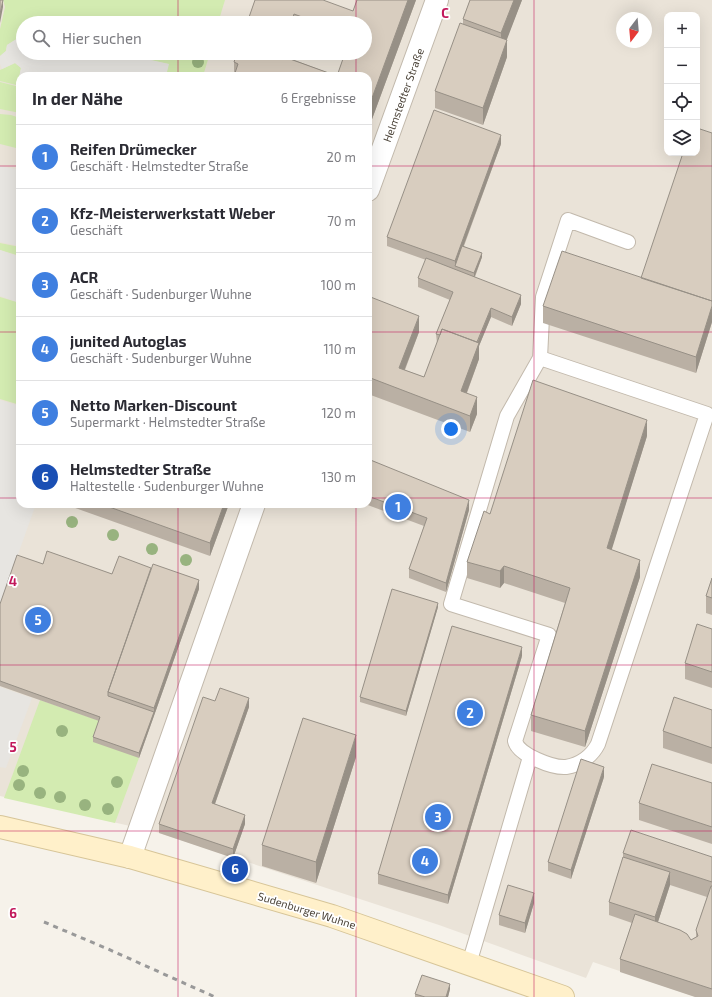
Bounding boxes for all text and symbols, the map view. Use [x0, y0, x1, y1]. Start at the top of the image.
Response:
text: C [441, 5, 449, 21]
north arrow [616, 12, 652, 48]
map controls [664, 12, 700, 156]
button: + [664, 12, 700, 48]
search box [16, 16, 372, 60]
icon: search [30, 27, 52, 49]
text: Hier suchen [62, 29, 142, 47]
street label: Helmstedter Straße [380, 46, 426, 144]
button: − [664, 48, 700, 84]
button: locate [664, 84, 700, 120]
text: In der Nähe [32, 88, 123, 108]
text: 6 Ergebnisse [281, 90, 356, 106]
button: layers [664, 120, 700, 156]
text: Reifen Drümecker [70, 140, 197, 158]
text: 1 [42, 149, 48, 165]
text: 20 m [327, 149, 356, 165]
text: Geschäft · Helmstedter Straße [70, 158, 249, 174]
text: Kfz-Meisterwerkstatt Weber [70, 204, 275, 222]
text: 2 [41, 213, 49, 229]
text: 70 m [327, 213, 356, 229]
text: Geschäft [70, 222, 123, 238]
text: ACR [70, 268, 98, 286]
text: 3 [41, 277, 49, 293]
text: 100 m [321, 277, 356, 293]
text: Geschäft · Sudenburger Wuhne [70, 286, 252, 302]
text: junited Autoglas [70, 332, 187, 350]
text: 4 [41, 341, 49, 357]
text: 110 m [324, 341, 356, 357]
text: Geschäft · Sudenburger Wuhne [70, 350, 252, 366]
text: Netto Marken-Discount [70, 396, 237, 414]
text: 5 [41, 405, 49, 421]
text: 120 m [321, 405, 356, 421]
text: Supermarkt · Helmstedter Straße [70, 414, 266, 430]
your location [441, 419, 461, 439]
text: Helmstedter Straße [70, 460, 211, 478]
text: 6 [41, 469, 49, 485]
text: 130 m [321, 469, 356, 485]
text: Haltestelle · Sudenburger Wuhne [70, 478, 264, 494]
pin: 1 [385, 492, 411, 522]
text: 4 [9, 573, 17, 589]
pin: 5 [25, 605, 51, 635]
pin: 2 [457, 698, 483, 728]
text: 5 [9, 739, 17, 755]
pin: 3 [425, 802, 451, 832]
pin: 4 [412, 846, 438, 876]
pin: 6 [222, 854, 248, 884]
street label: Sudenburger Wuhne [256, 889, 358, 931]
text: 6 [9, 905, 17, 921]

